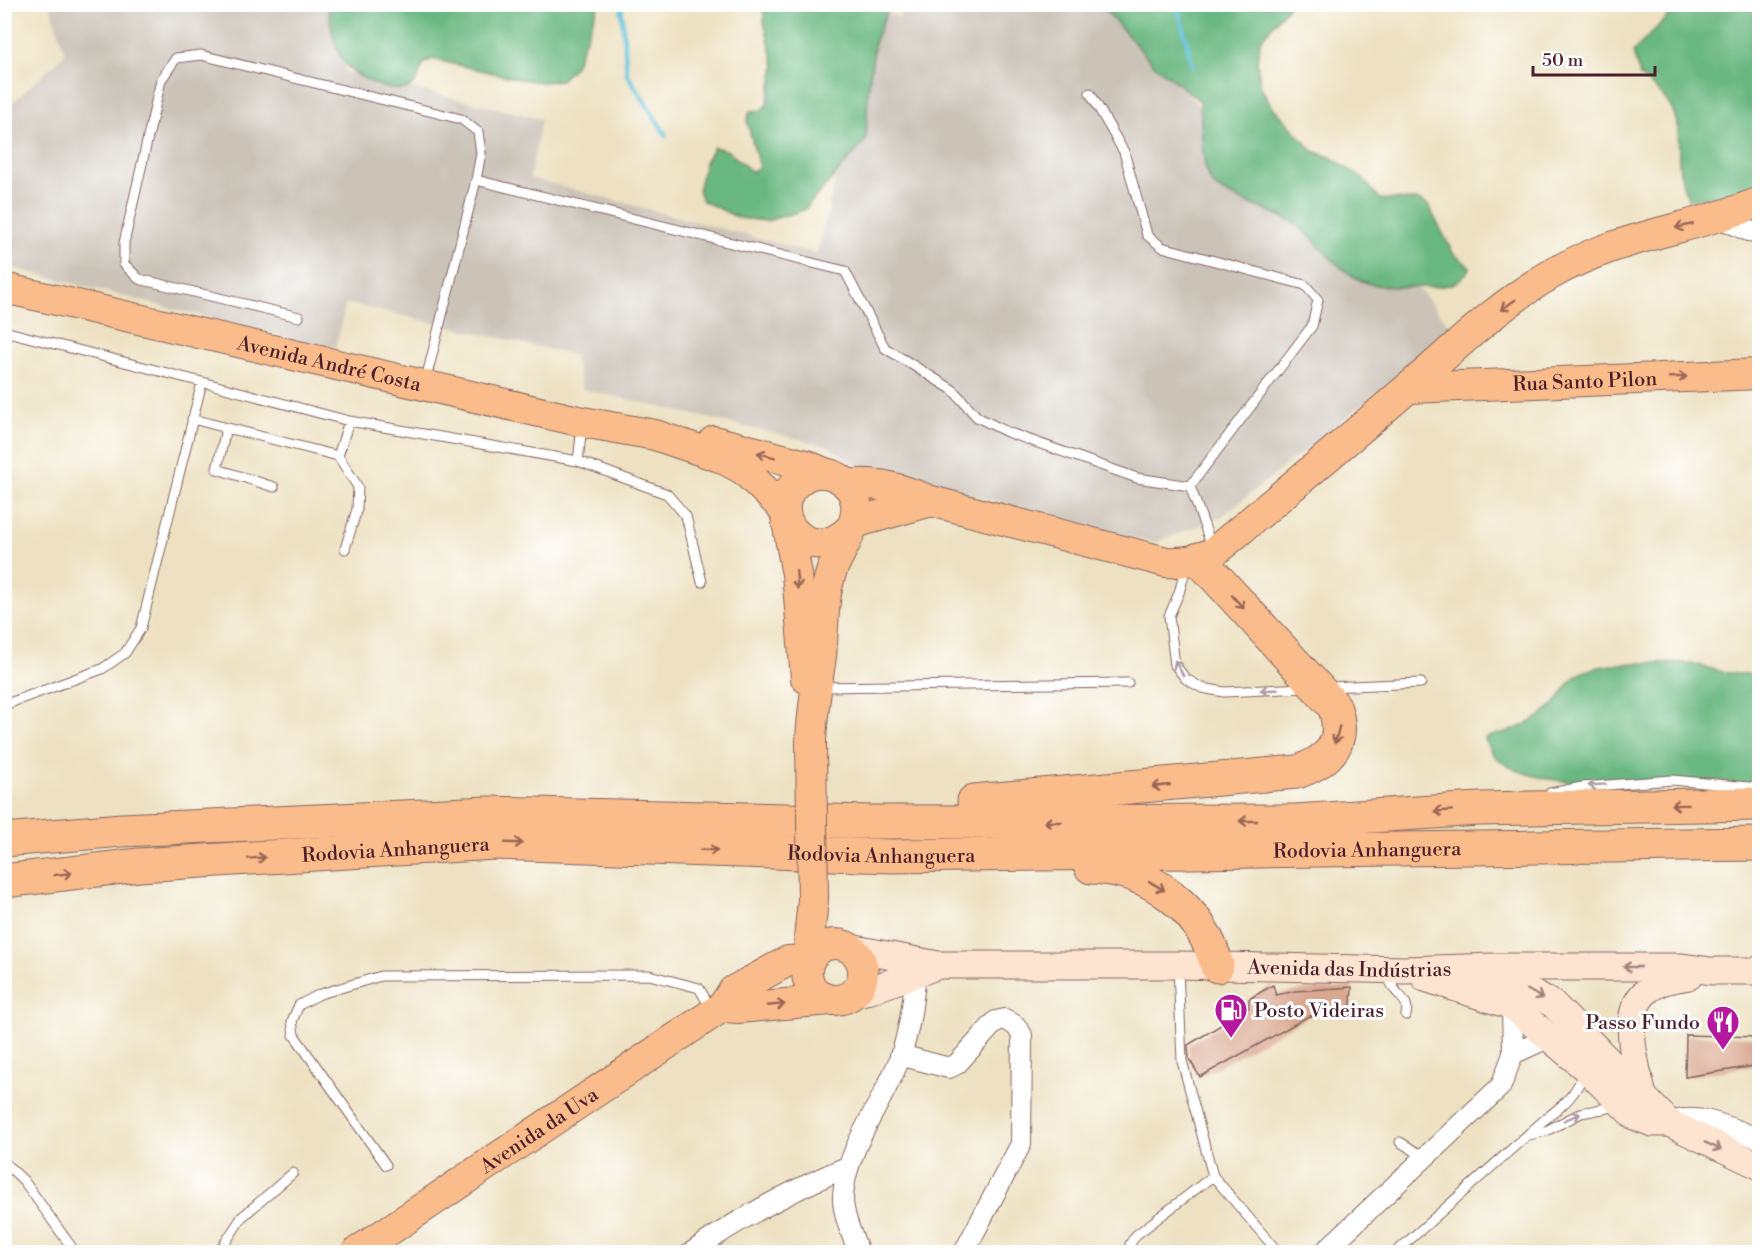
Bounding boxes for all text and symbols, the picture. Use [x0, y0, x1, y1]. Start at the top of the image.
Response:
scale bar [1533, 39, 1654, 77]
text: 50 m [1542, 49, 1584, 72]
one-way arrow [1675, 221, 1694, 232]
one-way arrow [1500, 298, 1516, 311]
street label: Avenida André Costa [234, 331, 424, 398]
street label: Rua Santo Pilon [1512, 367, 1658, 398]
one-way arrow [1667, 371, 1687, 383]
one-way arrow [757, 448, 776, 460]
one-way arrow [792, 569, 803, 589]
one-way arrow [1231, 595, 1245, 610]
one-way arrow [1173, 660, 1185, 677]
one-way arrow [1259, 684, 1279, 695]
one-way arrow [1331, 725, 1342, 744]
one-way arrow [1587, 780, 1607, 791]
one-way arrow [1152, 781, 1171, 792]
one-way arrow [1671, 799, 1691, 811]
one-way arrow [1434, 806, 1454, 817]
one-way arrow [1239, 815, 1259, 827]
one-way arrow [1044, 816, 1064, 827]
street label: Rodovia Anhanguera [301, 832, 491, 869]
street label: Rodovia Anhanguera [1273, 837, 1462, 865]
one-way arrow [504, 838, 524, 849]
street label: Rodovia Anhanguera [787, 842, 976, 870]
one-way arrow [699, 844, 719, 856]
one-way arrow [246, 852, 266, 863]
one-way arrow [52, 869, 72, 880]
one-way arrow [1148, 880, 1165, 892]
street label: Avenida das Indústrias [1246, 956, 1452, 984]
one-way arrow [1622, 961, 1642, 973]
one-way arrow [1525, 989, 1543, 1000]
fuel station icon: Posto Videiras [1213, 992, 1249, 1039]
place label: Posto Videiras [1254, 999, 1384, 1024]
one-way arrow [766, 1000, 786, 1011]
restaurant icon: Passo Fundo [1705, 1004, 1741, 1051]
place label: Passo Fundo [1585, 1011, 1700, 1036]
street label: Avenida da Uva [475, 1082, 604, 1180]
one-way arrow [1563, 1111, 1581, 1122]
one-way arrow [1703, 1141, 1722, 1152]

